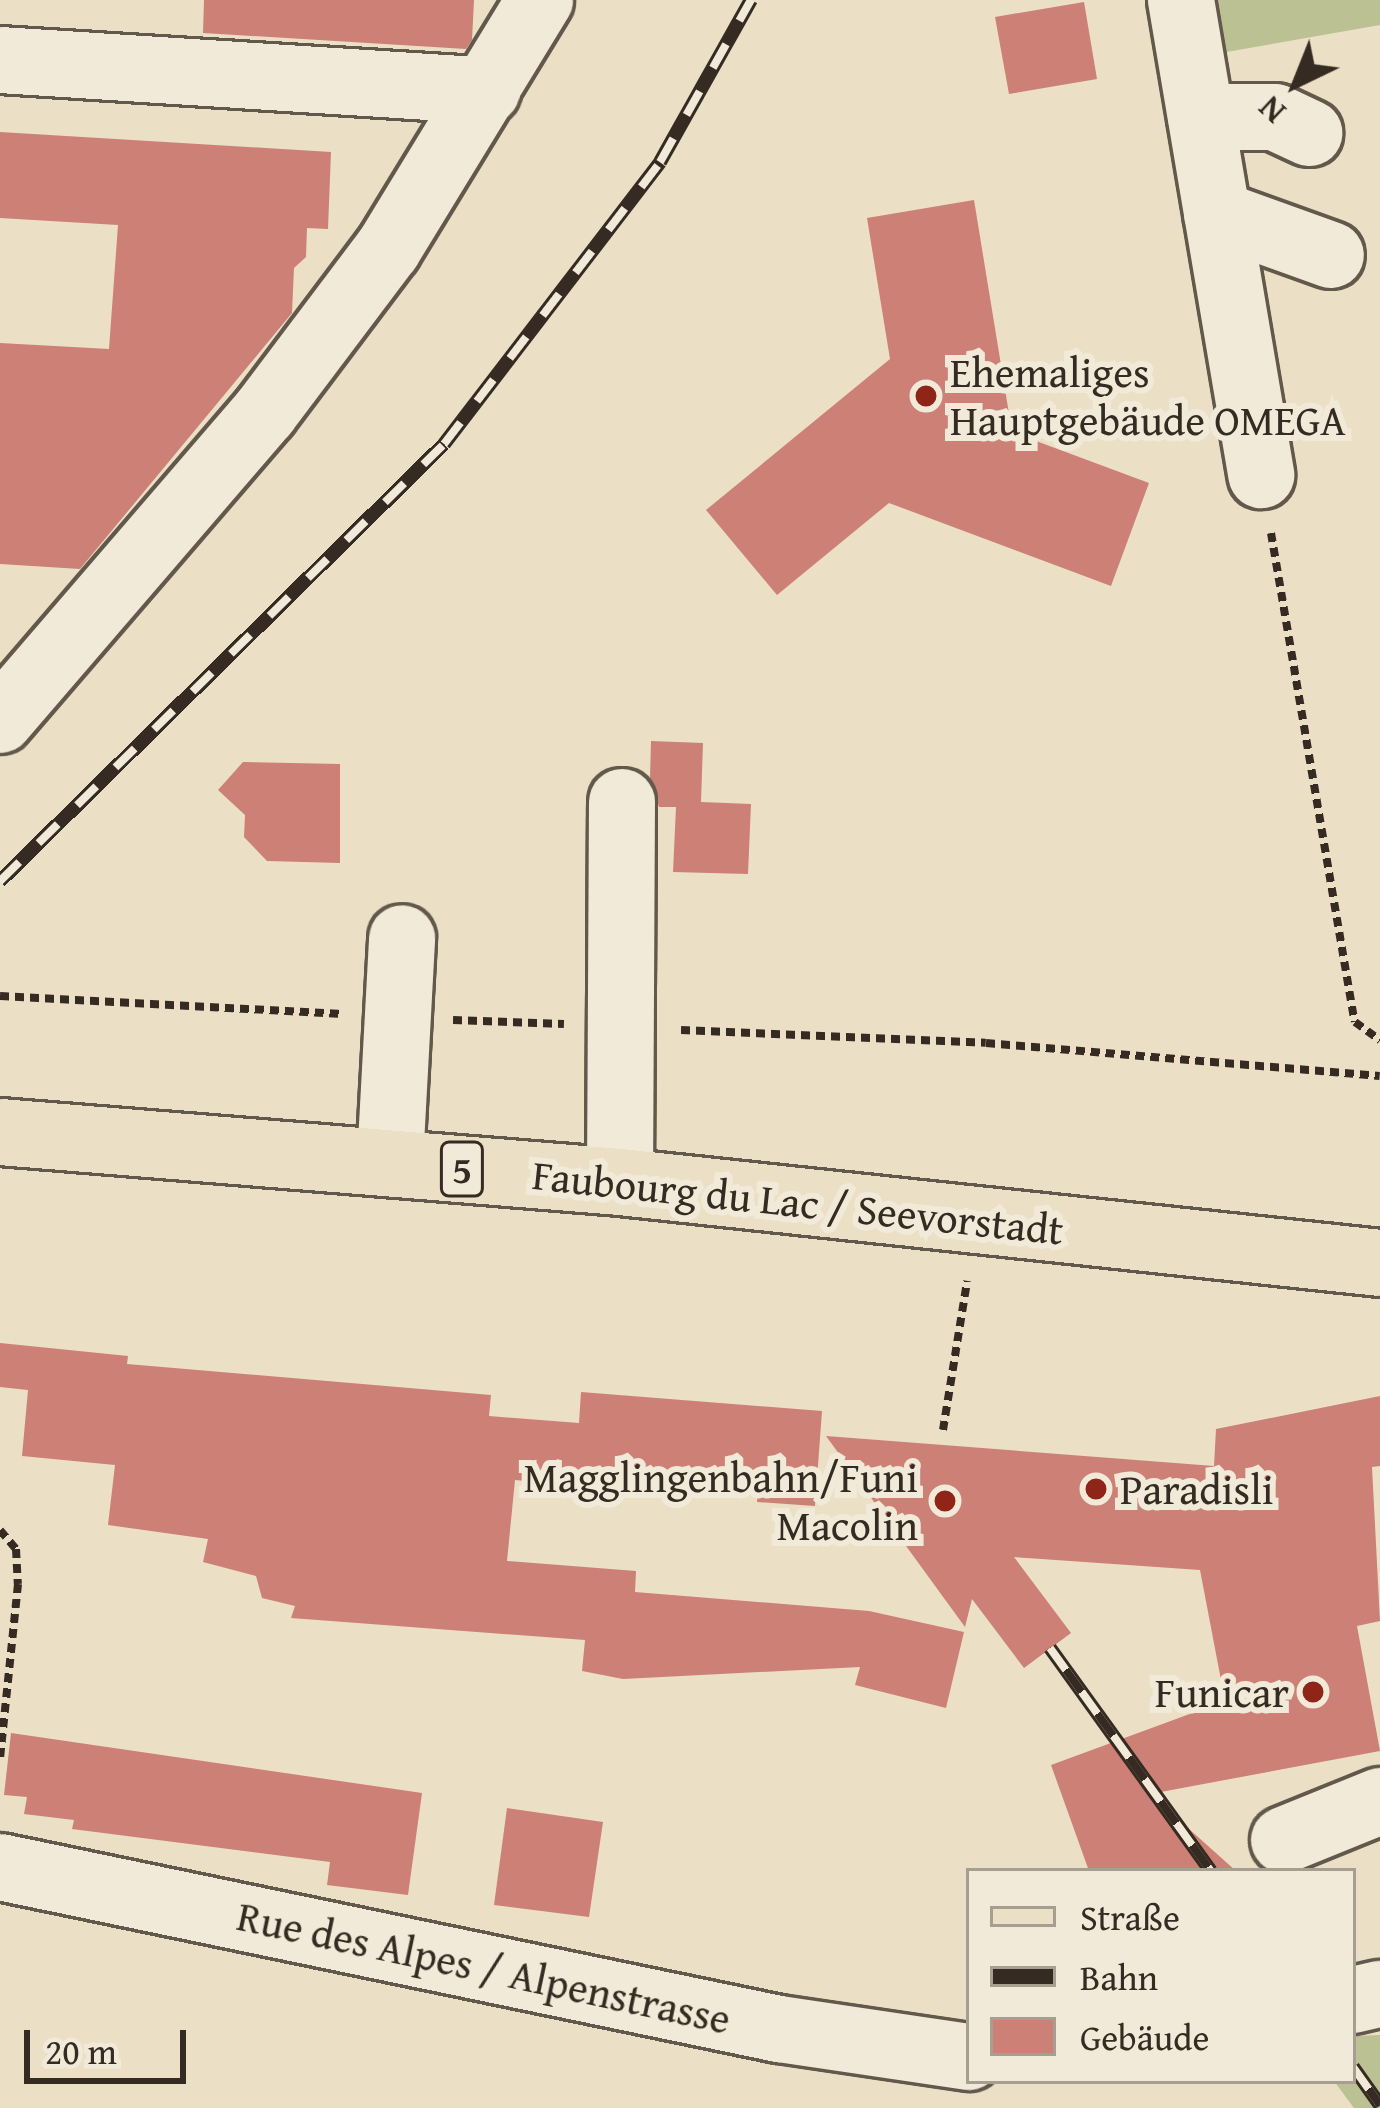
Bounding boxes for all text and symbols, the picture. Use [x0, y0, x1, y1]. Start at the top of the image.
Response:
north arrow [1236, 24, 1356, 144]
text: N [1247, 85, 1296, 135]
place label: Ehemaliges Hauptgebäude OMEGA [950, 347, 1346, 446]
marker: Ehemaliges Hauptgebäude OMEGA [913, 383, 939, 409]
road number: 5 [438, 1136, 486, 1202]
street label: Faubourg du Lac / Seevorstadt [530, 1149, 1066, 1255]
place label: Magglingenbahn/Funi Macolin [523, 1452, 918, 1550]
place label: Paradisli [1120, 1464, 1274, 1514]
marker: Paradisli [1083, 1476, 1109, 1502]
marker: Magglingenbahn/Funi Macolin [929, 1485, 961, 1517]
place label: Funicar [1155, 1667, 1289, 1717]
marker: Funicar [1300, 1679, 1326, 1705]
legend [966, 1868, 1356, 2084]
street label: Rue des Alpes / Alpenstrasse [233, 1890, 735, 2044]
text: Straße [1080, 1890, 1180, 1943]
text: Bahn [1080, 1950, 1158, 2003]
scale bar [30, 2006, 192, 2080]
text: Gebäude [1080, 2010, 1209, 2063]
text: 20 m [45, 2024, 117, 2077]

